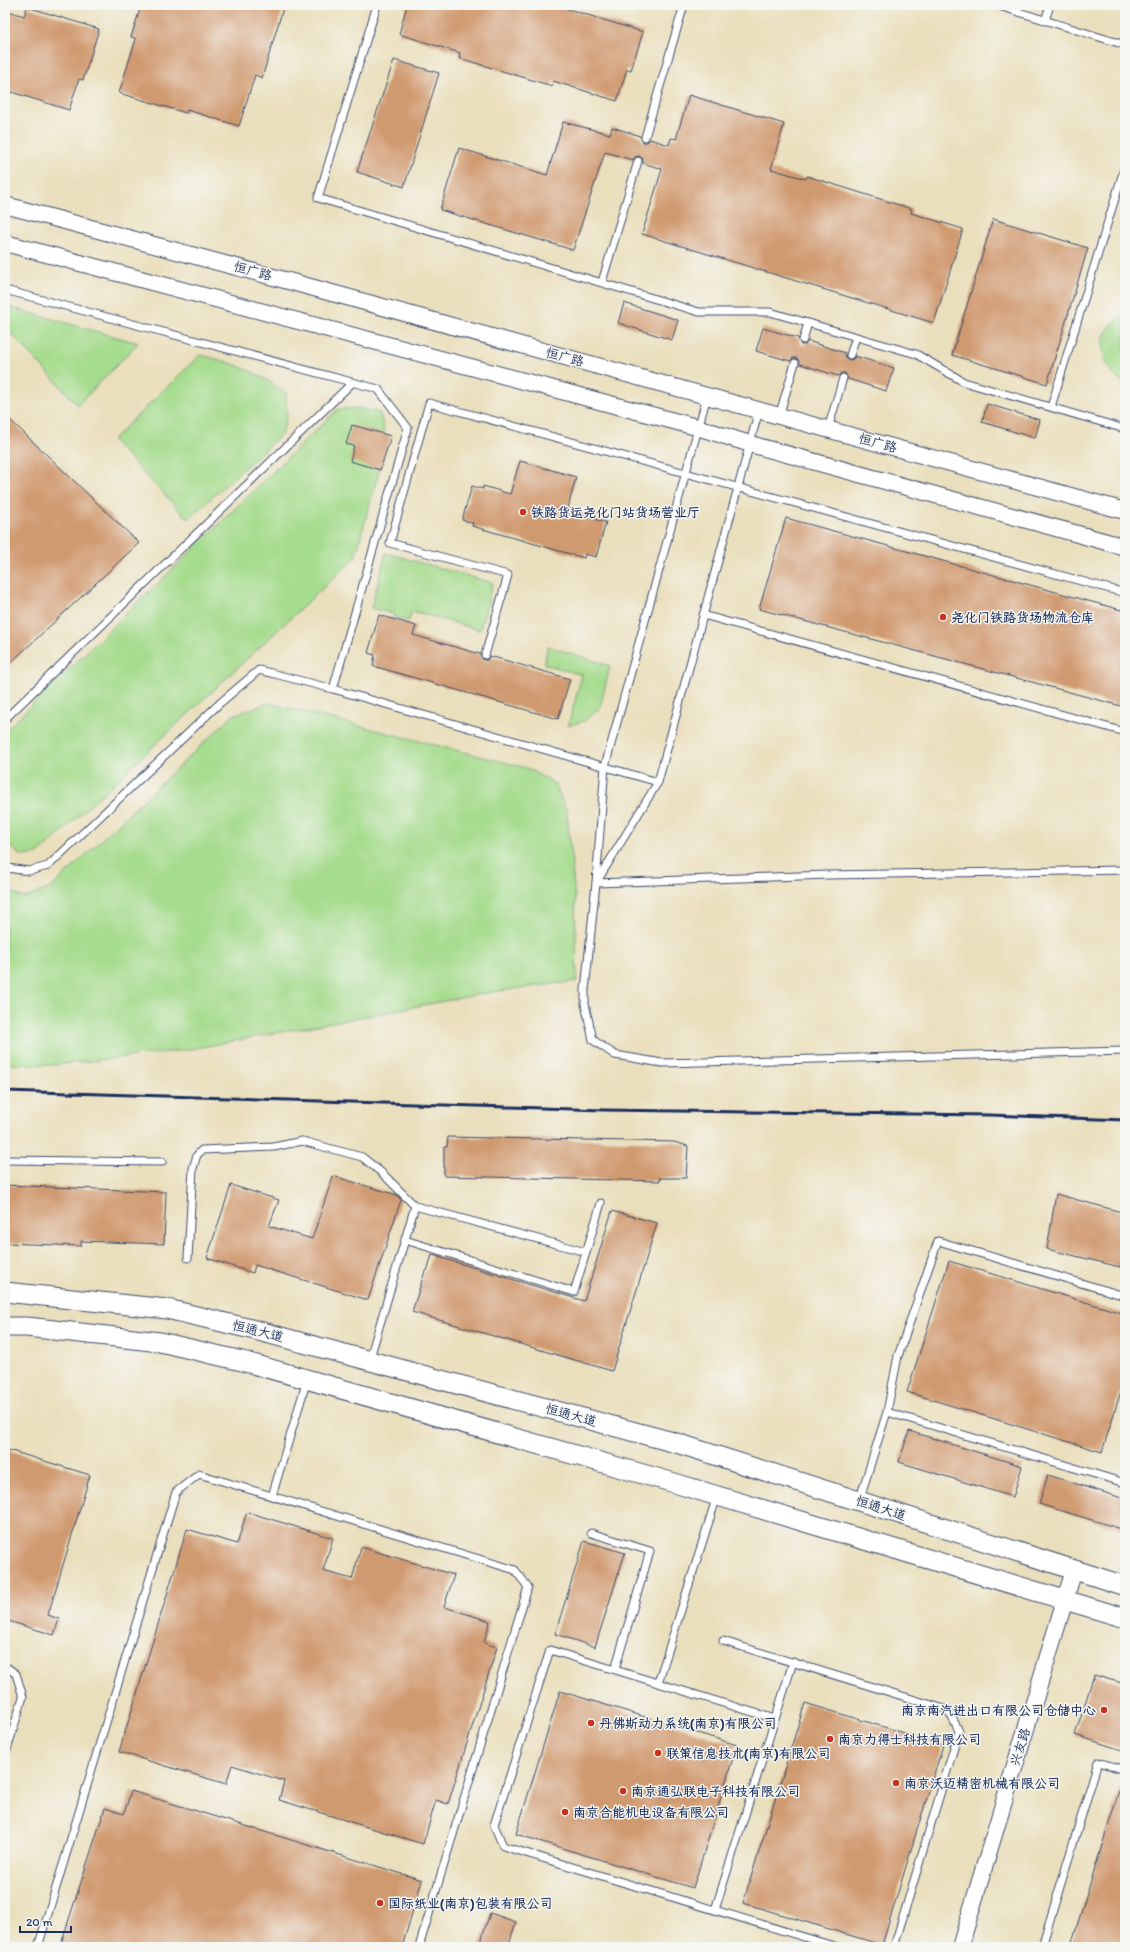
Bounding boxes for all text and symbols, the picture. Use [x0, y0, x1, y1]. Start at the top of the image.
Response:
street label: 恒广路 [232, 259, 274, 283]
street label: 恒广路 [544, 345, 586, 369]
street label: 恒广路 [857, 431, 899, 455]
place label: 铁路货运尧化门站货场营业厅 [531, 505, 700, 520]
marker: 铁路货运尧化门站货场营业厅 [518, 507, 528, 517]
place label: 尧化门铁路货场物流仓库 [951, 610, 1094, 625]
marker: 尧化门铁路货场物流仓库 [938, 612, 948, 622]
street label: 恒通大道 [231, 1317, 285, 1345]
street label: 恒通大道 [544, 1401, 598, 1429]
street label: 恒通大道 [854, 1493, 908, 1523]
place label: 南京南汽进出口有限公司仓储中心 [901, 1703, 1096, 1718]
marker: 南京南汽进出口有限公司仓储中心 [1099, 1705, 1109, 1715]
place label: 丹佛斯动力系统(南京)有限公司 [599, 1716, 776, 1732]
marker: 丹佛斯动力系统(南京)有限公司 [586, 1718, 596, 1728]
street label: 兴友路 [1007, 1726, 1033, 1768]
place label: 南京力得士科技有限公司 [838, 1732, 981, 1747]
marker: 南京力得士科技有限公司 [825, 1734, 835, 1744]
place label: 联策信息技术(南京)有限公司 [666, 1746, 830, 1762]
marker: 联策信息技术(南京)有限公司 [653, 1748, 663, 1758]
place label: 南京沃迈精密机械有限公司 [904, 1776, 1060, 1791]
marker: 南京沃迈精密机械有限公司 [891, 1778, 901, 1788]
place label: 南京通弘联电子科技有限公司 [631, 1784, 800, 1799]
marker: 南京通弘联电子科技有限公司 [618, 1786, 628, 1796]
place label: 南京合能机电设备有限公司 [573, 1805, 729, 1820]
marker: 南京合能机电设备有限公司 [560, 1807, 570, 1817]
place label: 国际纸业(南京)包装有限公司 [388, 1896, 552, 1912]
marker: 国际纸业(南京)包装有限公司 [375, 1898, 385, 1908]
scale bar [20, 1908, 71, 1934]
text: 20 m [26, 1915, 53, 1929]

